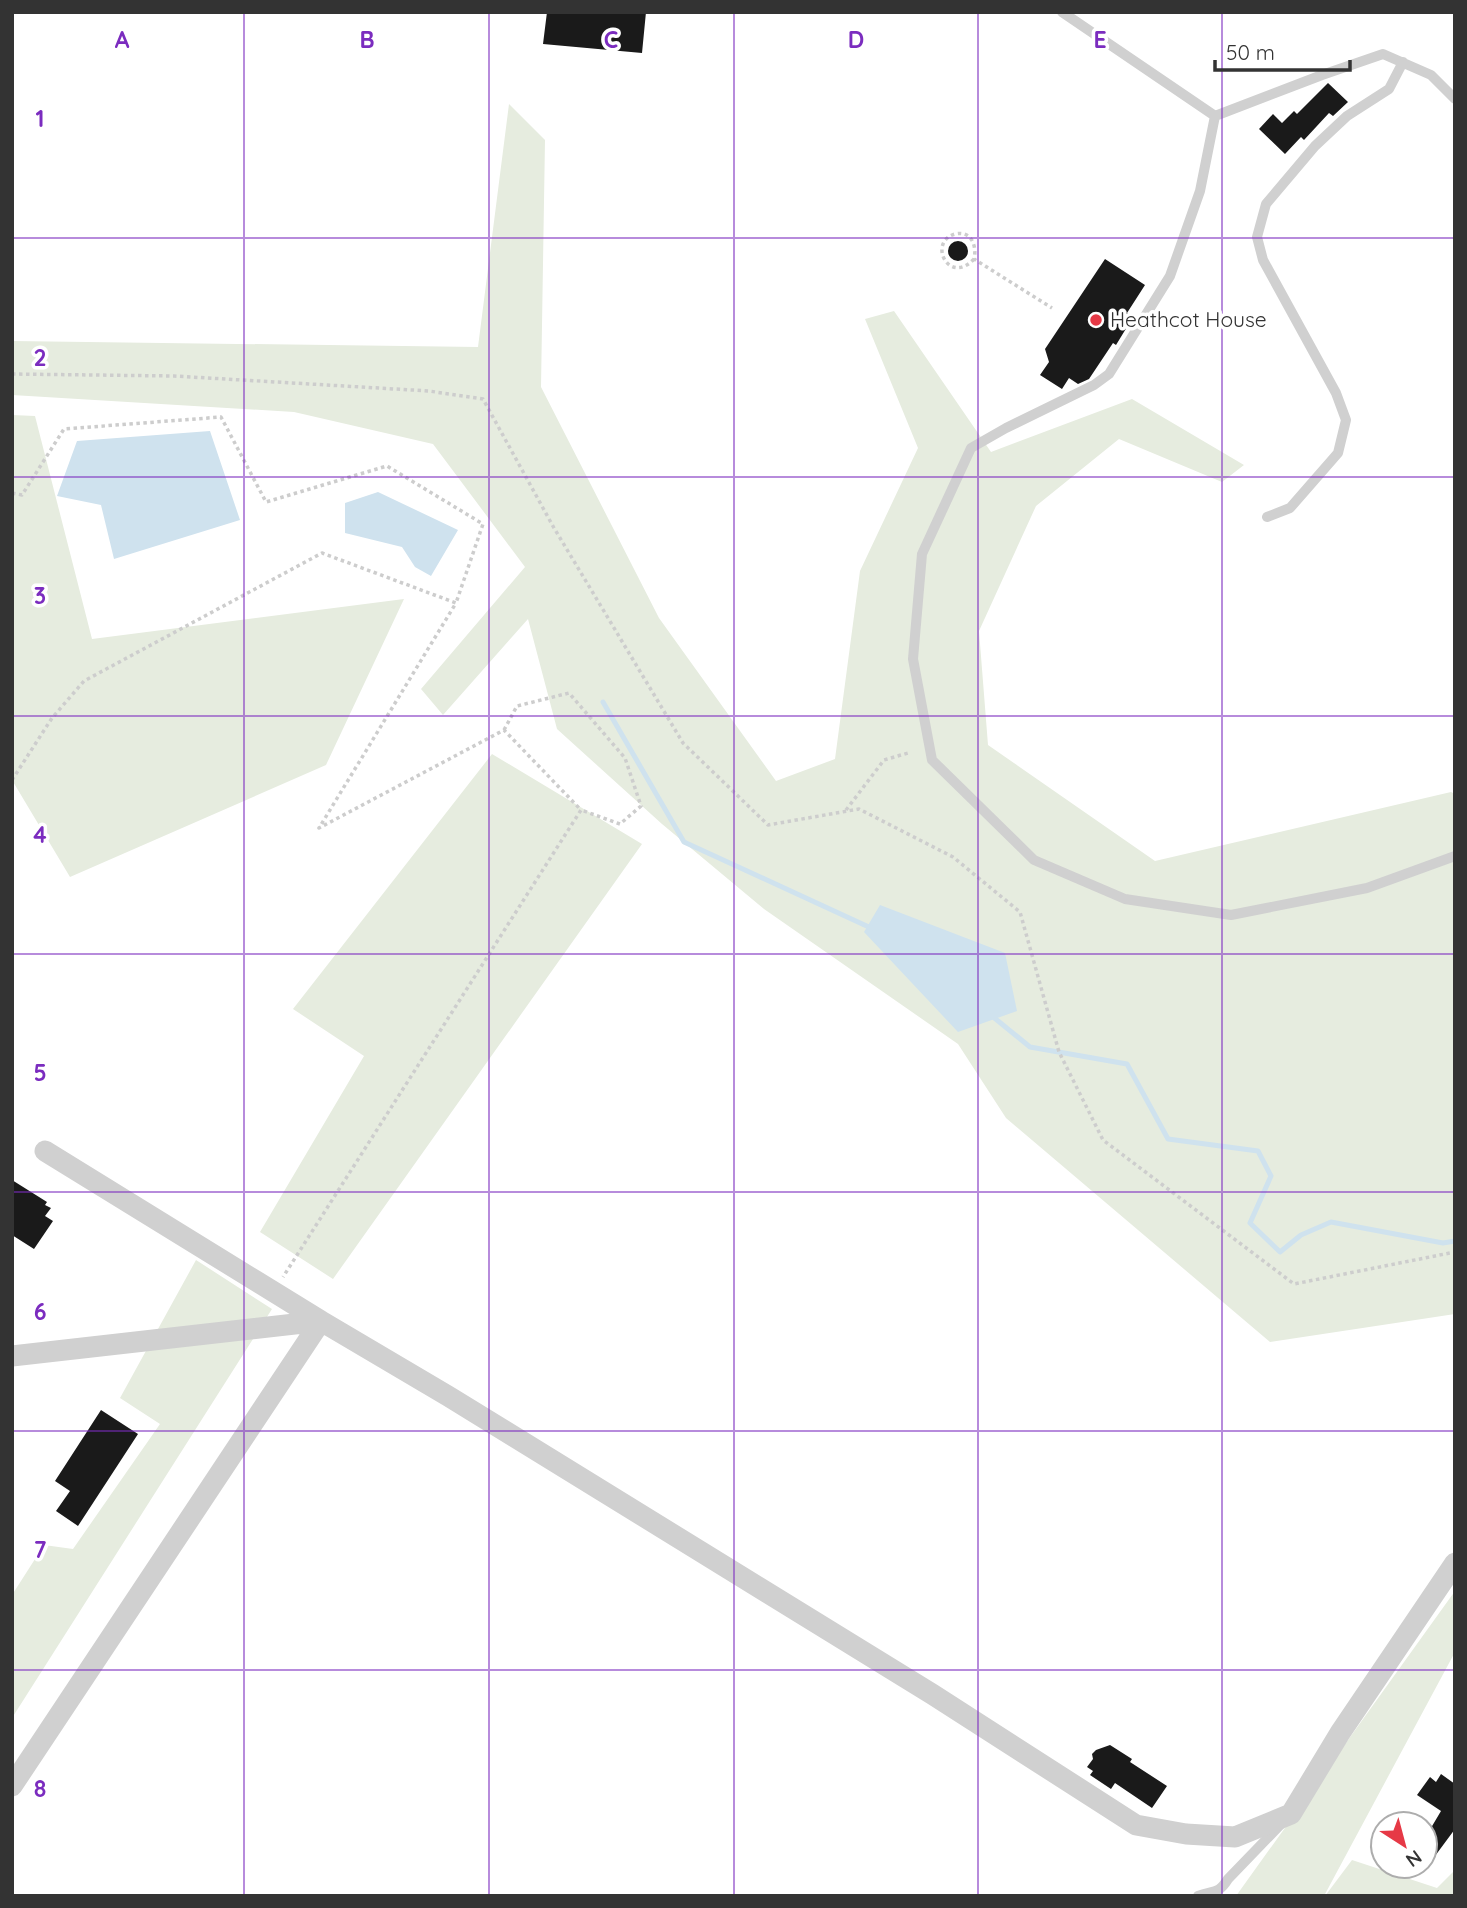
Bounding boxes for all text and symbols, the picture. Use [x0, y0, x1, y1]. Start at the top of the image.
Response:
text: A [115, 25, 130, 54]
text: B [359, 25, 375, 54]
text: C [604, 25, 618, 54]
text: D [848, 25, 864, 54]
text: E [1093, 25, 1107, 54]
scale bar [1215, 28, 1350, 72]
text: 50 m [1226, 39, 1275, 65]
text: 1 [36, 104, 44, 133]
place label: Heathcot House [1110, 306, 1267, 332]
marker: Heathcot House [1088, 312, 1104, 328]
text: 2 [33, 343, 47, 372]
text: 3 [34, 581, 46, 610]
text: 4 [33, 820, 47, 849]
text: 5 [33, 1058, 47, 1087]
text: 6 [34, 1297, 46, 1326]
text: 7 [34, 1535, 47, 1564]
text: 8 [34, 1774, 46, 1803]
north arrow [1369, 1810, 1439, 1880]
text: N [1401, 1845, 1427, 1873]

